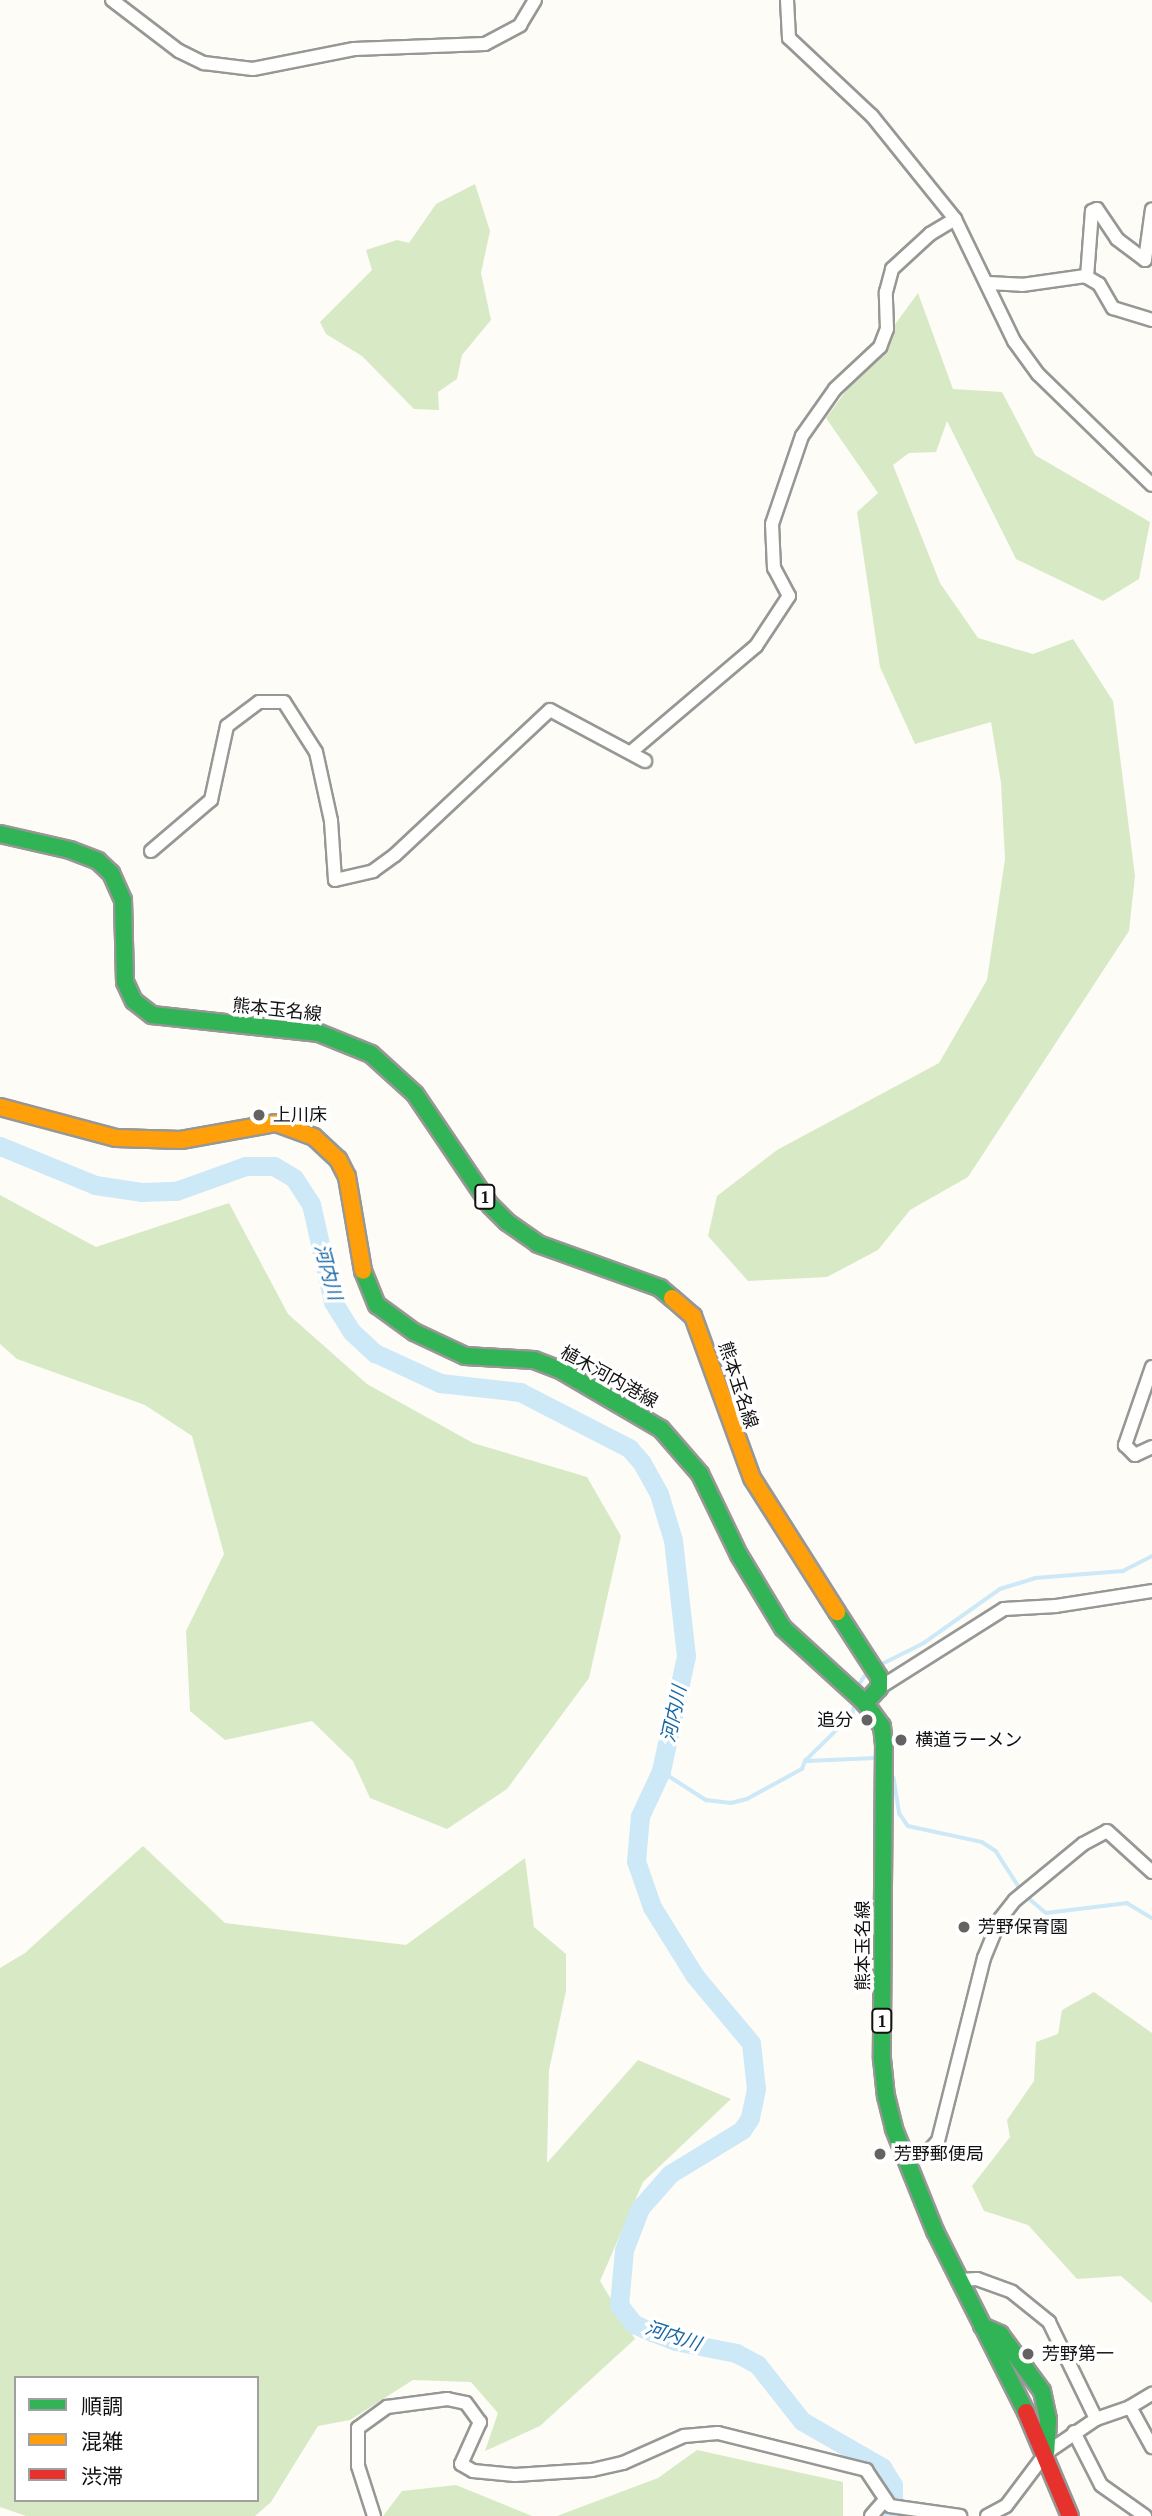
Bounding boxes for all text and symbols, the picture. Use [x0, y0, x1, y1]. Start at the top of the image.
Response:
street label: 熊本玉名線 [231, 995, 323, 1025]
place label: 上川床 [273, 1104, 327, 1126]
marker: 上川床 [251, 1107, 267, 1123]
road number: 1 [473, 1184, 497, 1210]
water label: 河内川 [310, 1242, 346, 1302]
street label: 熊本玉名線 [714, 1339, 762, 1431]
street label: 植木河内港線 [557, 1341, 661, 1413]
water label: 河内川 [657, 1684, 691, 1744]
place label: 追分 [817, 1709, 853, 1731]
marker: 追分 [859, 1712, 875, 1728]
place label: 横道ラーメン [915, 1729, 1023, 1751]
marker: 横道ラーメン [893, 1732, 909, 1748]
street label: 熊本玉名線 [852, 1901, 874, 1991]
place label: 芳野保育園 [978, 1916, 1068, 1938]
marker: 芳野保育園 [956, 1919, 972, 1935]
road number: 1 [870, 2008, 894, 2034]
place label: 芳野郵便局 [894, 2143, 984, 2165]
marker: 芳野郵便局 [872, 2146, 888, 2162]
water label: 河内川 [642, 2316, 704, 2356]
place label: 芳野第一 [1042, 2343, 1114, 2365]
marker: 芳野第一 [1020, 2346, 1036, 2362]
legend [14, 2376, 259, 2502]
text: 順調 [81, 2393, 123, 2420]
text: 混雑 [81, 2428, 123, 2455]
text: 渋滞 [81, 2463, 123, 2490]

